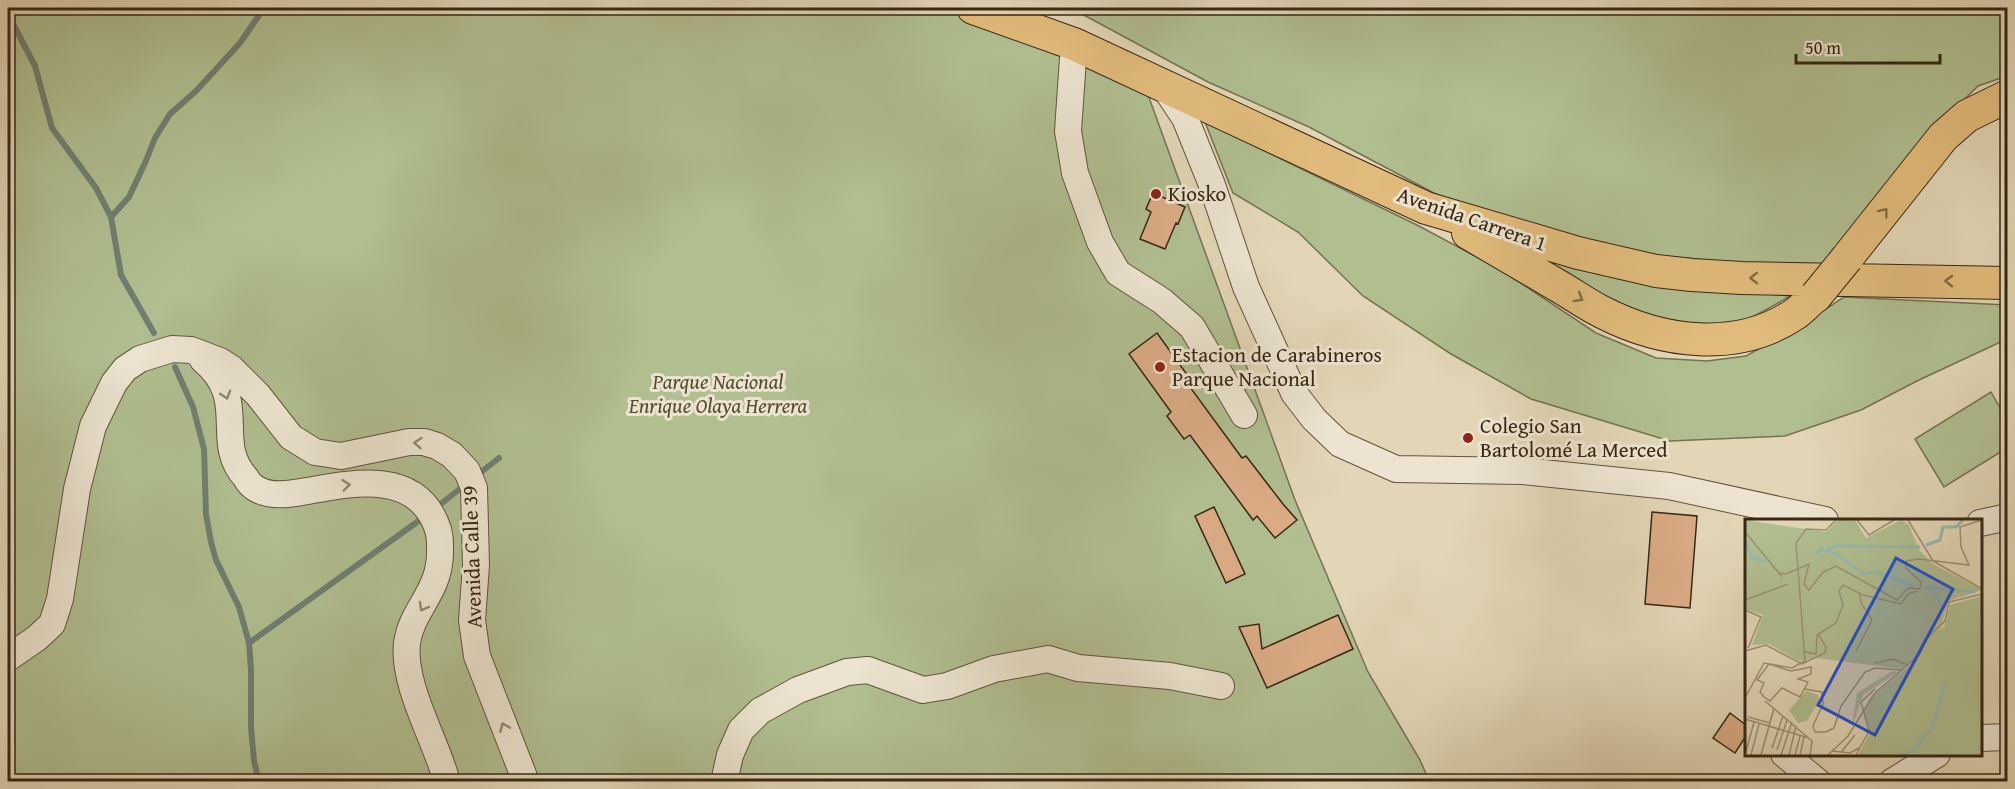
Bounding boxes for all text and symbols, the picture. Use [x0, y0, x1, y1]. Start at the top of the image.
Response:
scale bar [1796, 27, 1940, 65]
text: 50 m [1805, 34, 1841, 61]
place label: Kiosko [1168, 178, 1226, 209]
street label: Avenida Carrera 1 [1393, 178, 1551, 259]
marker: Kiosko [1149, 187, 1163, 201]
one-way arrow [1876, 208, 1887, 219]
one-way arrow [1750, 272, 1759, 284]
one-way arrow [1945, 275, 1954, 287]
one-way arrow [1573, 291, 1583, 302]
place label: Estacion de Carabineros Parque Nacional [1172, 339, 1382, 394]
marker: Estacion de Carabineros Parque Nacional [1153, 360, 1167, 374]
park label: Parque Nacional Enrique Olaya Herrera [628, 366, 808, 421]
one-way arrow [219, 389, 231, 400]
place label: Colegio San Bartolomé La Merced [1480, 410, 1668, 465]
marker: Colegio San Bartolomé La Merced [1461, 431, 1475, 445]
one-way arrow [414, 437, 423, 450]
one-way arrow [341, 479, 351, 492]
street label: Avenida Calle 39 [454, 485, 489, 629]
inset map [1745, 519, 1982, 756]
one-way arrow [419, 600, 430, 611]
one-way arrow [499, 723, 511, 734]

